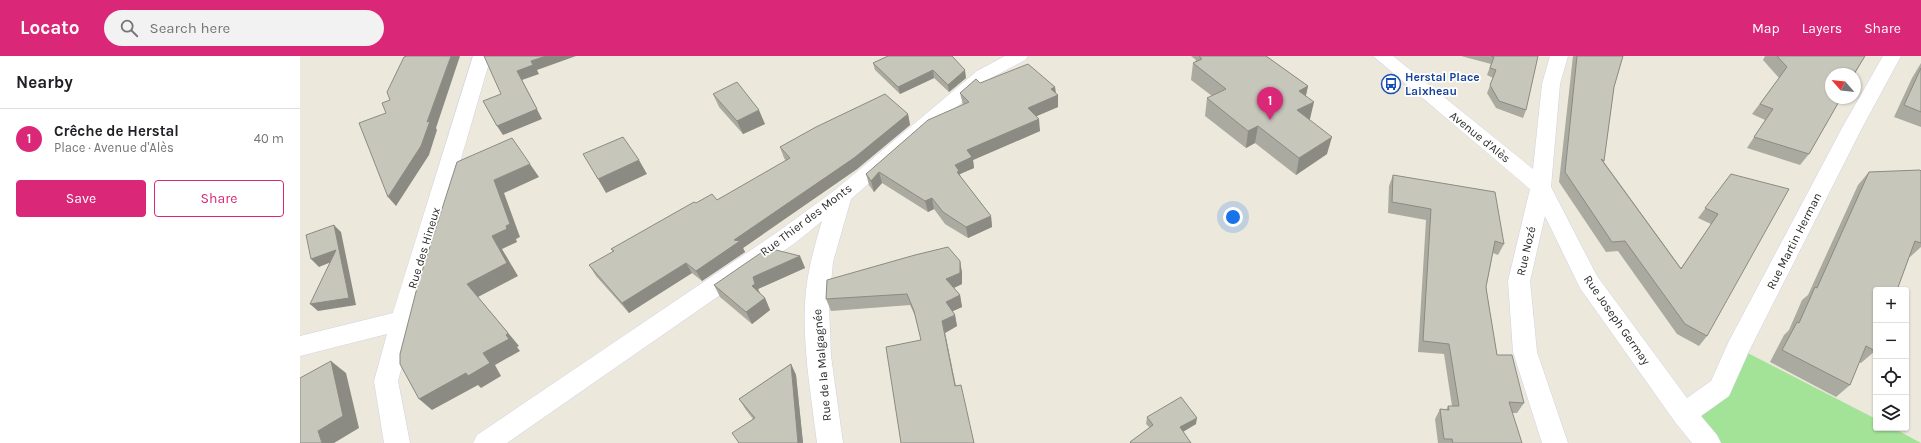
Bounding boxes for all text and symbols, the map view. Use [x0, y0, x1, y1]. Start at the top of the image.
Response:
search box [104, 10, 384, 46]
text: Locato [20, 17, 80, 39]
icon: search [118, 17, 140, 39]
text: Search here [150, 19, 230, 37]
text: Map [1752, 20, 1780, 37]
text: Layers [1802, 20, 1842, 37]
text: Share [1864, 20, 1901, 37]
north arrow [1825, 68, 1861, 104]
place label: Herstal Place Laixheau [1405, 70, 1480, 98]
text: Nearby [16, 72, 73, 92]
bus stop icon: Herstal Place Laixheau [1380, 73, 1402, 95]
pin: 1 [1257, 87, 1283, 120]
street label: Avenue d'Alès [1447, 108, 1513, 166]
text: Crêche de Herstal [54, 122, 179, 140]
text: 1 [27, 131, 31, 146]
text: 40 m [254, 131, 284, 146]
text: Place · Avenue d'Alès [54, 140, 174, 155]
button: Save [16, 180, 146, 217]
button: Share [154, 180, 284, 217]
street label: Rue Thier des Monts [757, 181, 855, 259]
street label: Rue Martin Herman [1764, 190, 1824, 292]
street label: Rue des Hineux [405, 206, 443, 290]
your location [1223, 207, 1243, 227]
street label: Rue Nozé [1514, 225, 1538, 277]
street label: Rue Joseph Germay [1581, 272, 1653, 368]
map controls [1873, 287, 1909, 431]
button: + [1873, 287, 1909, 323]
street label: Rue de la Malgagnée [810, 308, 834, 422]
button: − [1873, 323, 1909, 359]
button: locate [1873, 359, 1909, 395]
button: layers [1873, 395, 1909, 431]

